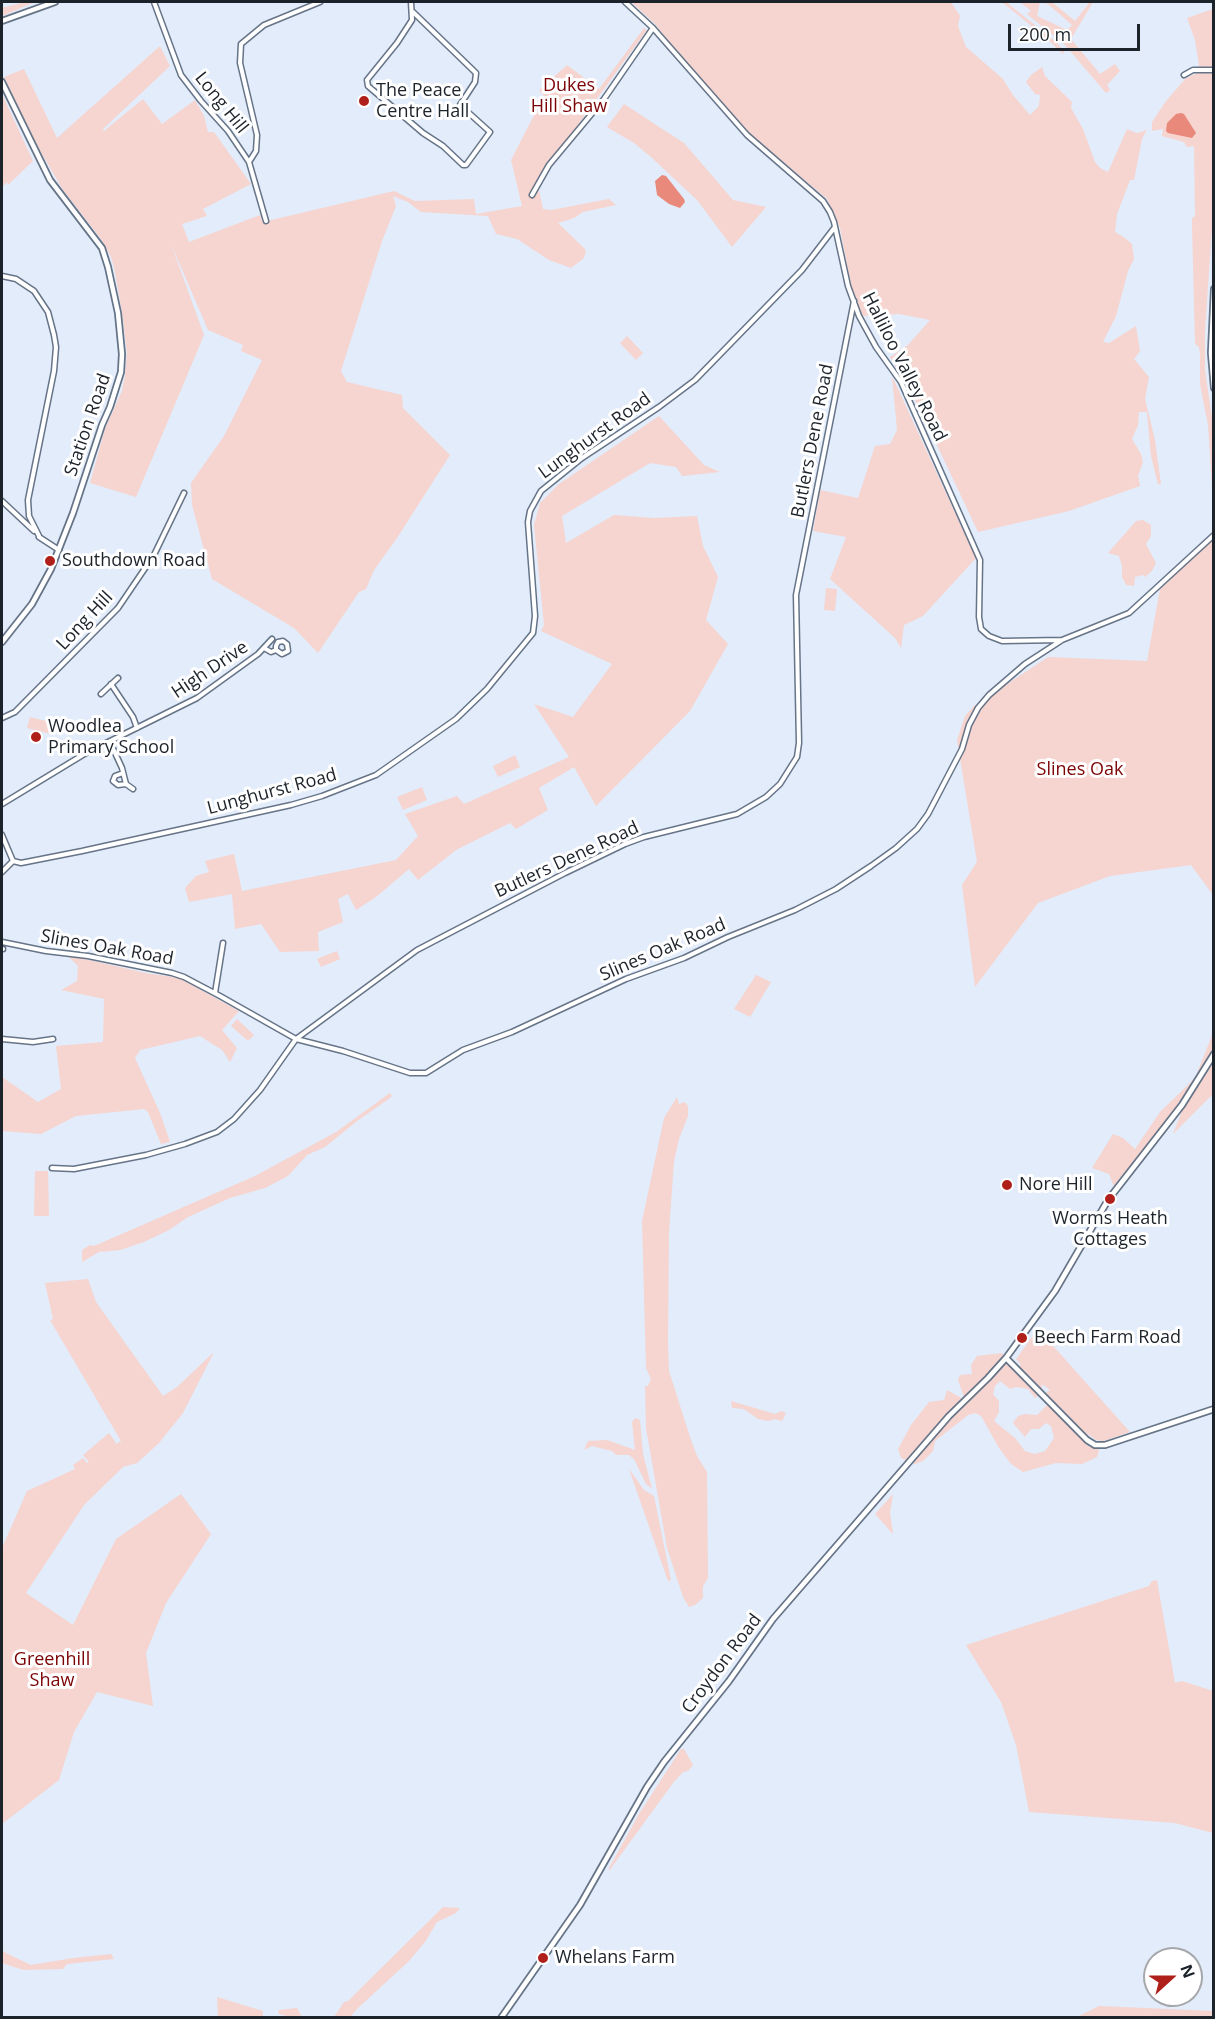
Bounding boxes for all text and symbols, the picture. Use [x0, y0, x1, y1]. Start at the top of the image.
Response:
scale bar [1011, 12, 1143, 50]
text: 200 m [1019, 22, 1071, 46]
street label: Long Hill [190, 68, 252, 138]
park label: Dukes Hill Shaw [531, 75, 607, 118]
place label: The Peace Centre Hall [376, 80, 469, 122]
marker: The Peace Centre Hall [357, 94, 371, 108]
street label: Halliloo Valley Road [857, 289, 951, 445]
street label: Butlers Dene Road [787, 362, 839, 520]
street label: Station Road [60, 371, 116, 479]
street label: Lunghurst Road [535, 388, 655, 484]
place label: Southdown Road [62, 550, 206, 572]
marker: Southdown Road [43, 554, 57, 568]
street label: Long Hill [52, 587, 118, 655]
street label: High Drive [168, 637, 252, 703]
place label: Woodlea Primary School [48, 716, 174, 758]
marker: Woodlea Primary School [29, 730, 43, 744]
park label: Slines Oak [1037, 759, 1123, 781]
street label: Lunghurst Road [205, 764, 339, 820]
street label: Butlers Dene Road [492, 817, 642, 903]
street label: Slines Oak Road [597, 914, 729, 986]
street label: Slines Oak Road [39, 926, 175, 970]
place label: Nore Hill [1019, 1174, 1092, 1196]
marker: Nore Hill [1000, 1178, 1014, 1192]
marker: Worms Heath Cottages [1103, 1192, 1117, 1206]
place label: Worms Heath Cottages [1052, 1208, 1168, 1250]
place label: Beech Farm Road [1034, 1327, 1181, 1349]
marker: Beech Farm Road [1015, 1331, 1029, 1345]
street label: Croydon Road [678, 1610, 766, 1718]
park label: Greenhill Shaw [14, 1649, 90, 1692]
place label: Whelans Farm [555, 1947, 675, 1969]
north arrow [1143, 1947, 1203, 2007]
marker: Whelans Farm [536, 1951, 550, 1965]
text: N [1175, 1961, 1201, 1981]

